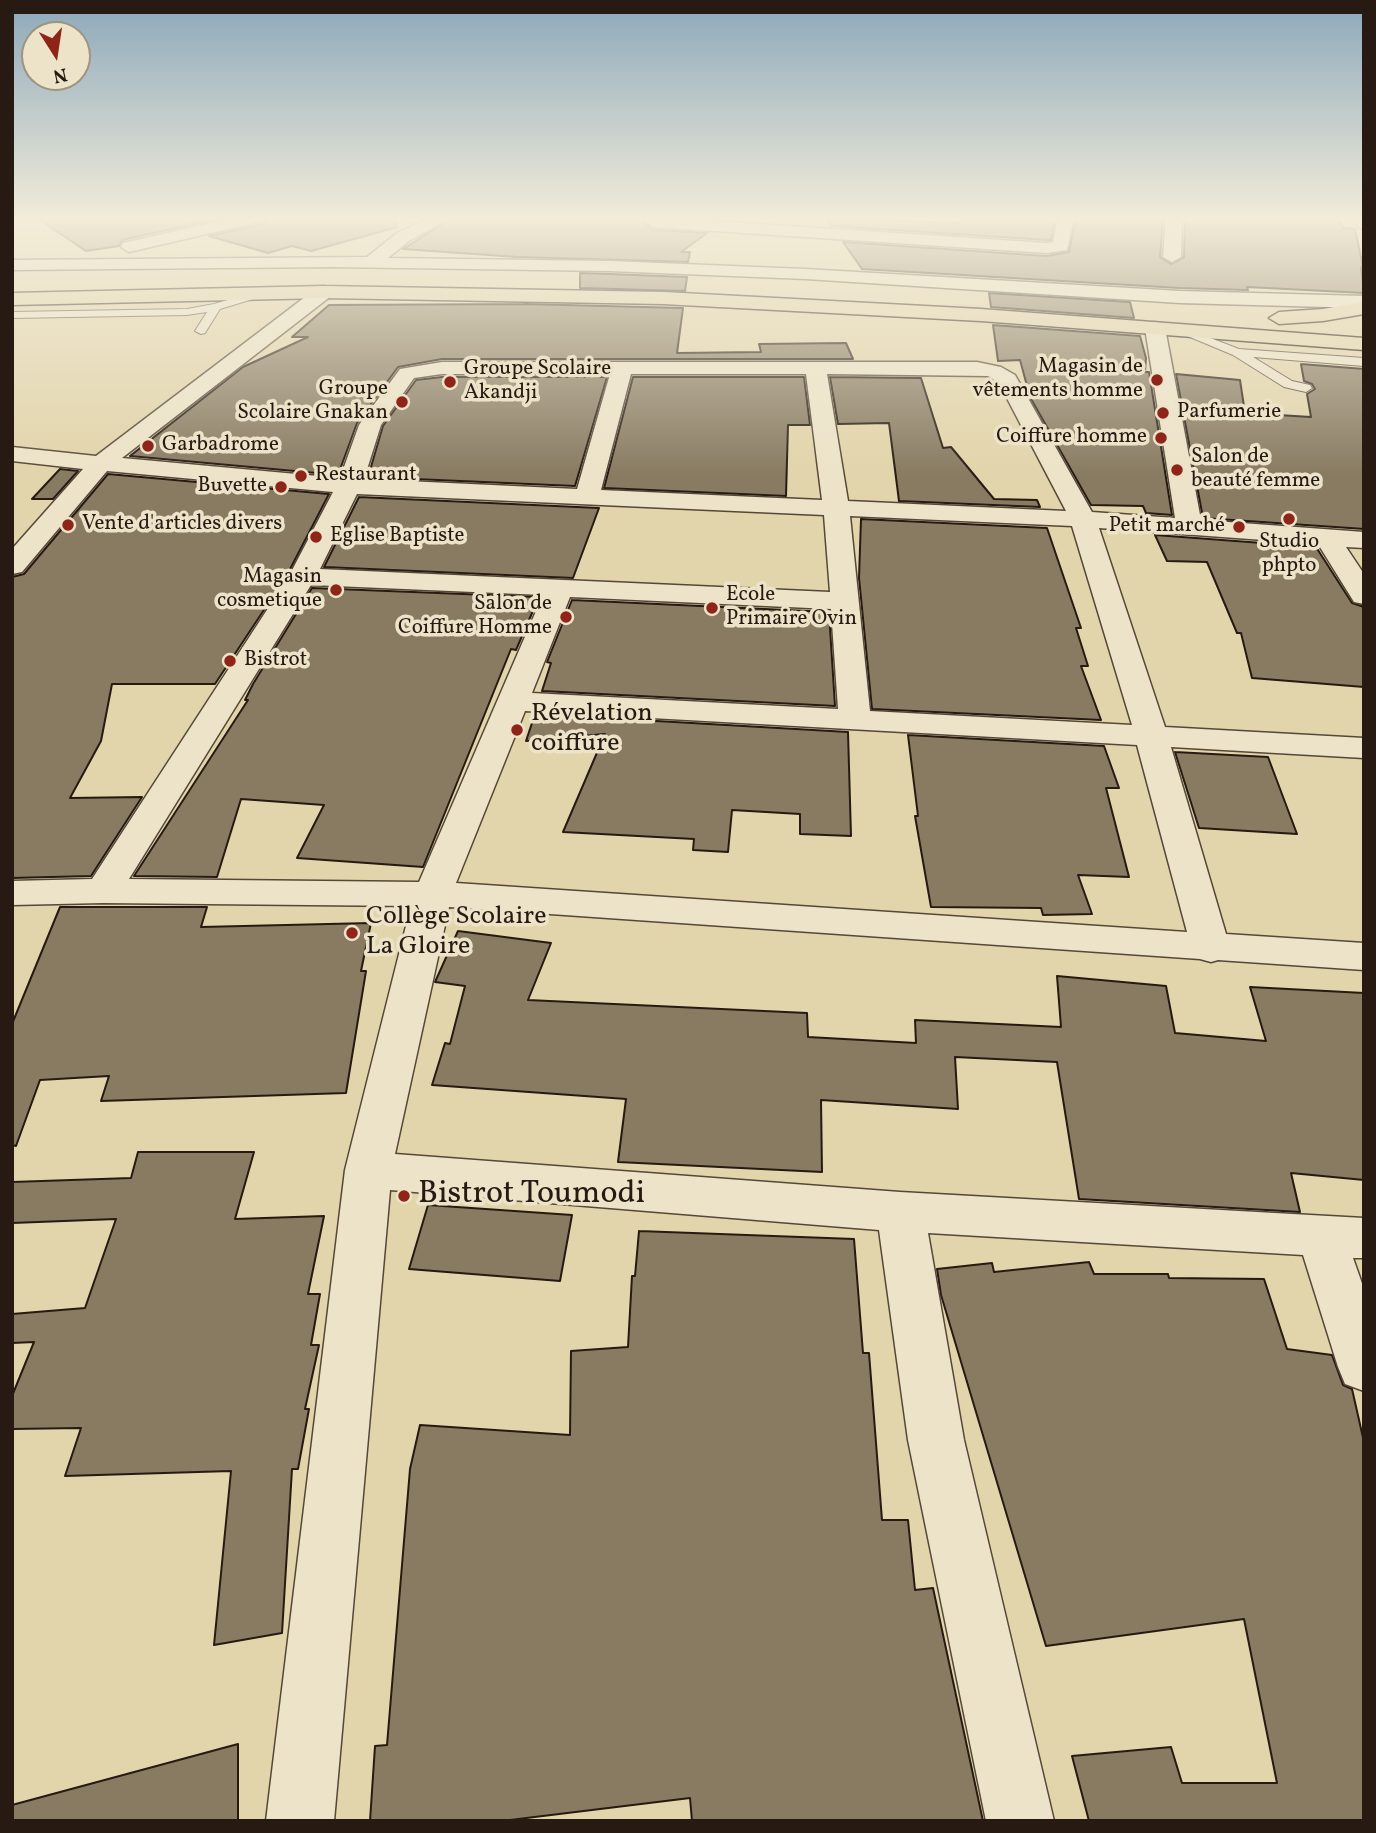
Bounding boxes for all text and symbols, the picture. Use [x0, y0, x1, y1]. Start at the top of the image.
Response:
north arrow [21, 21, 91, 91]
text: N [51, 60, 69, 89]
place label: Magasin de vêtements homme [973, 355, 1143, 405]
place label: Groupe Scolaire Akandji [464, 357, 611, 407]
marker: Magasin de vêtements homme [1149, 372, 1165, 388]
marker: Groupe Scolaire Akandji [442, 374, 458, 390]
place label: Groupe Scolaire Gnakan [237, 377, 388, 427]
marker: Groupe Scolaire Gnakan [394, 394, 410, 410]
place label: Parfumerie [1177, 400, 1281, 426]
marker: Parfumerie [1155, 405, 1171, 421]
place label: Coiffure homme [996, 425, 1147, 451]
marker: Coiffure homme [1153, 430, 1169, 446]
place label: Garbadrome [162, 433, 279, 459]
marker: Garbadrome [140, 438, 156, 454]
place label: Salon de beauté femme [1191, 445, 1320, 495]
marker: Salon de beauté femme [1169, 462, 1185, 478]
place label: Restaurant [315, 463, 417, 489]
marker: Restaurant [293, 468, 309, 484]
place label: Buvette [198, 474, 267, 500]
marker: Buvette [273, 479, 289, 495]
marker: Studio phpto [1281, 511, 1297, 527]
place label: Vente d'articles divers [82, 512, 282, 538]
place label: Petit marché [1109, 514, 1225, 540]
marker: Vente d'articles divers [60, 517, 76, 533]
marker: Petit marché [1231, 519, 1247, 535]
place label: Eglise Baptiste [330, 524, 464, 550]
marker: Eglise Baptiste [308, 529, 324, 545]
place label: Studio phpto [1259, 530, 1319, 580]
place label: Magasin cosmetique [217, 565, 322, 615]
marker: Magasin cosmetique [328, 582, 344, 598]
place label: Ecole Primaire Ovin [726, 583, 857, 633]
place label: Salon de Coiffure Homme [398, 592, 552, 642]
marker: Ecole Primaire Ovin [704, 600, 720, 616]
marker: Salon de Coiffure Homme [558, 609, 574, 625]
place label: Bistrot [244, 648, 307, 674]
marker: Bistrot [222, 653, 238, 669]
place label: Révelation coiffure [531, 699, 653, 760]
marker: Révelation coiffure [509, 722, 525, 738]
place label: Collège Scolaire La Gloire [366, 902, 547, 964]
marker: Collège Scolaire La Gloire [344, 925, 360, 941]
place label: Bistrot Toumodi [418, 1177, 645, 1215]
marker: Bistrot Toumodi [396, 1188, 412, 1204]

